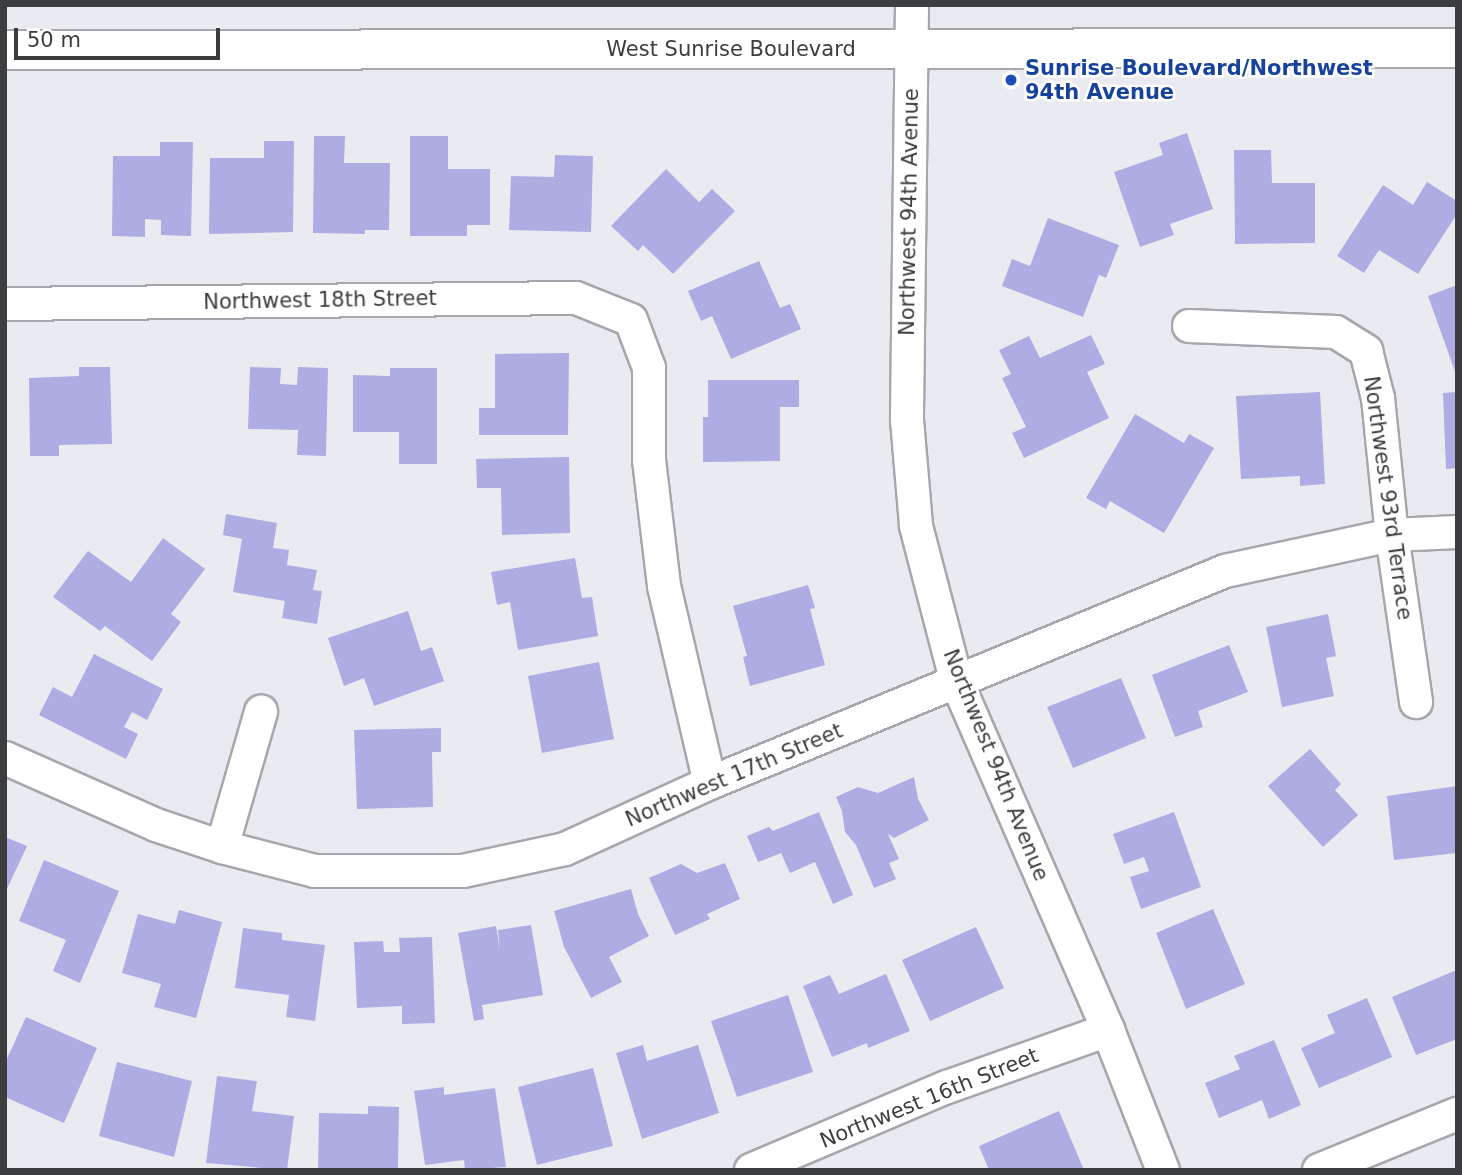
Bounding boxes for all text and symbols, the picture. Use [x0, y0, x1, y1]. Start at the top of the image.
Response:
scale bar [18, 14, 224, 58]
text: 50 m [27, 28, 81, 52]
street label: West Sunrise Boulevard [606, 36, 856, 62]
place label: Sunrise Boulevard/Northwest 94th Avenue [1025, 55, 1373, 105]
marker: Sunrise Boulevard/Northwest 94th Avenue [1003, 72, 1019, 88]
street label: Northwest 94th Avenue [894, 88, 924, 336]
street label: Northwest 18th Street [203, 285, 437, 315]
street label: Northwest 93rd Terrace [1358, 374, 1418, 622]
street label: Northwest 94th Avenue [938, 645, 1054, 885]
street label: Northwest 17th Street [622, 718, 846, 832]
street label: Northwest 16th Street [816, 1043, 1042, 1153]

